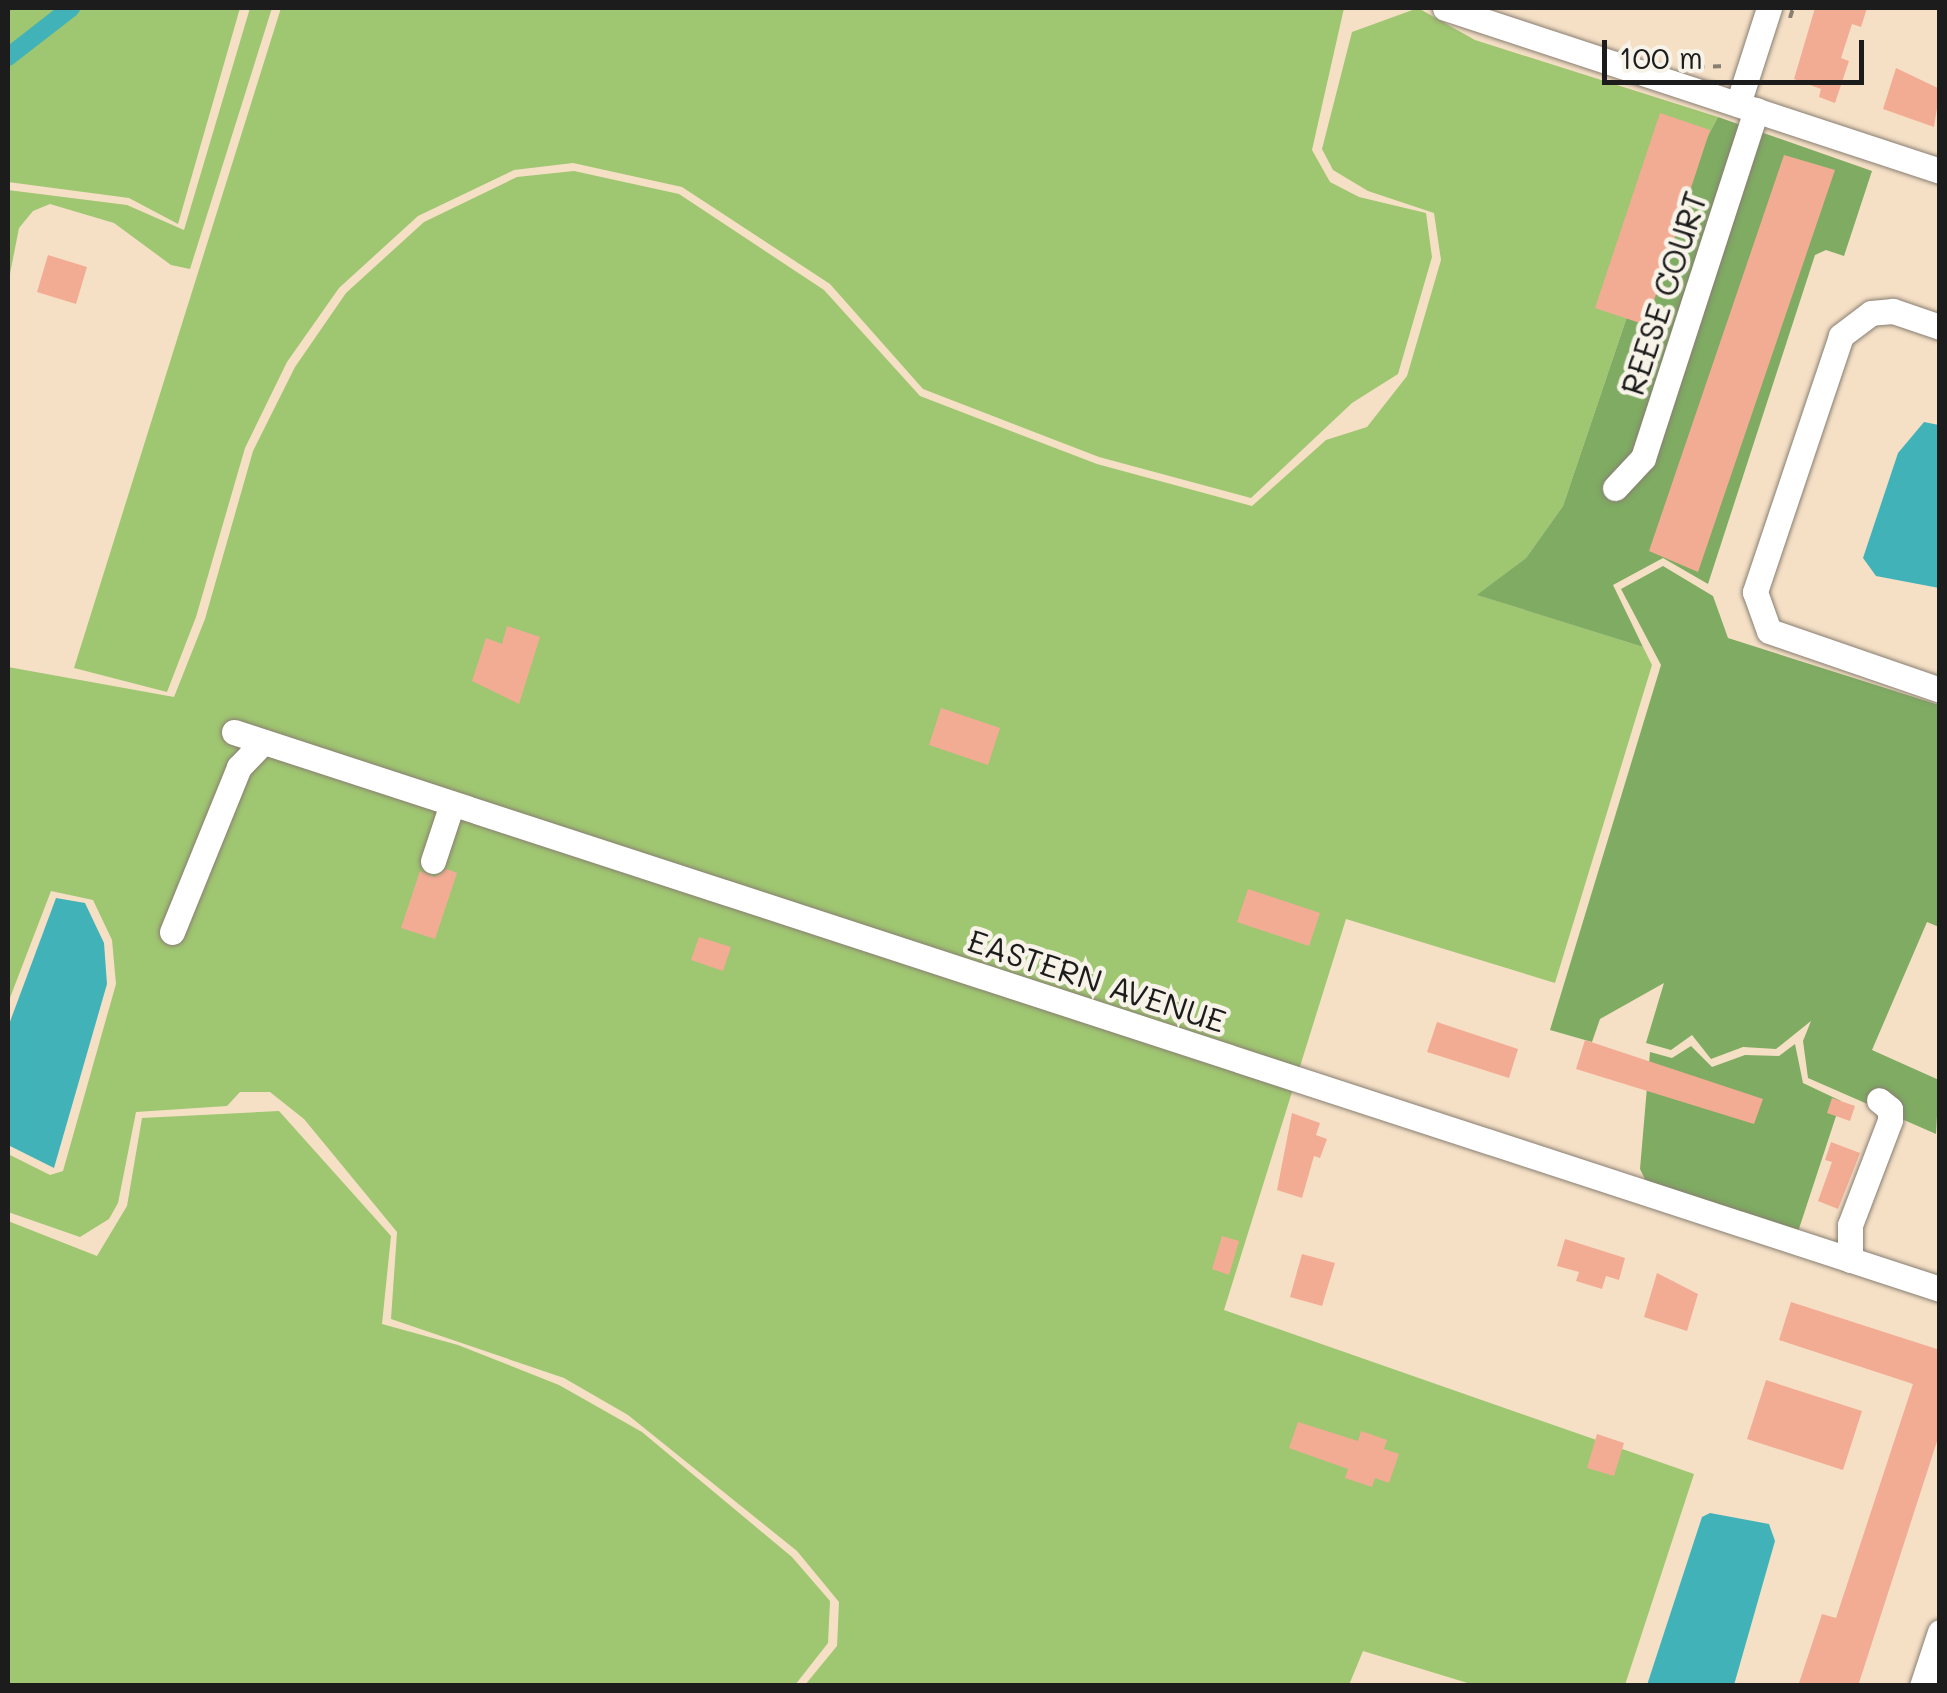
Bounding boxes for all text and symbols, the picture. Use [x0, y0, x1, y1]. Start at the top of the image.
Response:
scale bar [1607, 20, 1870, 82]
text: 100 m [1619, 37, 1703, 77]
street label: REESE COURT [1612, 186, 1714, 400]
street label: EASTERN AVENUE [963, 920, 1231, 1040]

